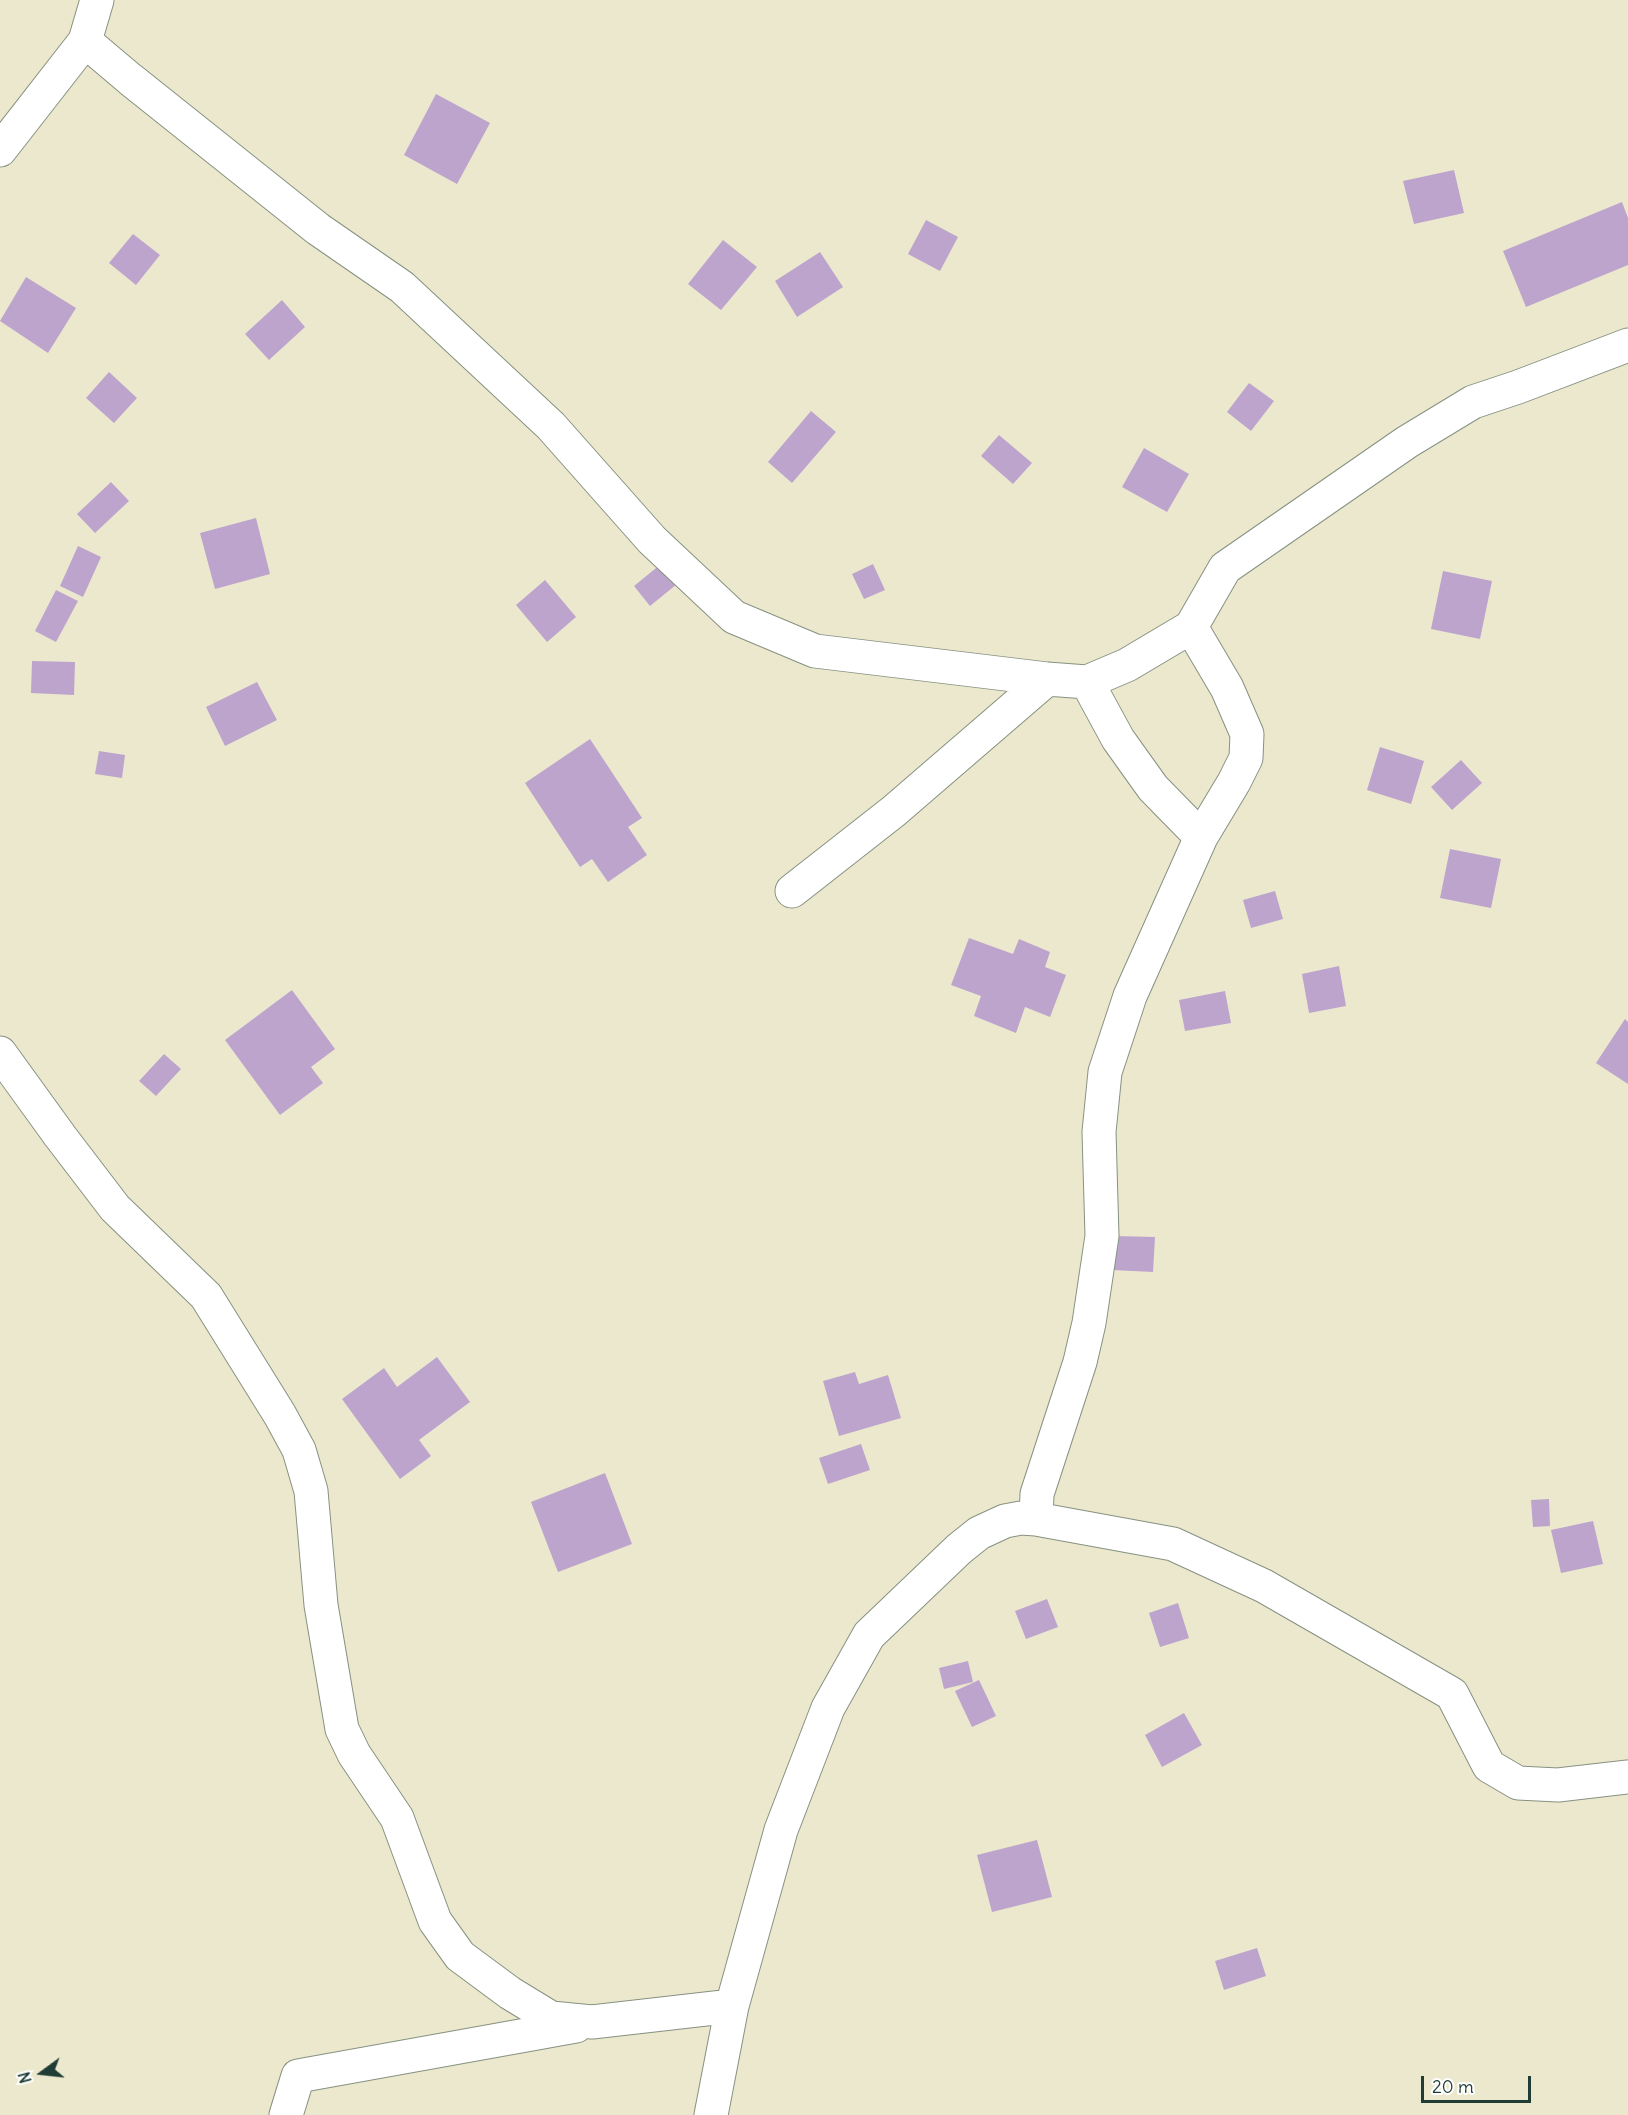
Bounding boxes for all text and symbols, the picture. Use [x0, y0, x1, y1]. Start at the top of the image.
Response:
north arrow [12, 2043, 72, 2103]
scale bar [1424, 2064, 1534, 2102]
text: N [14, 2070, 36, 2086]
text: 20 m [1432, 2075, 1474, 2098]

